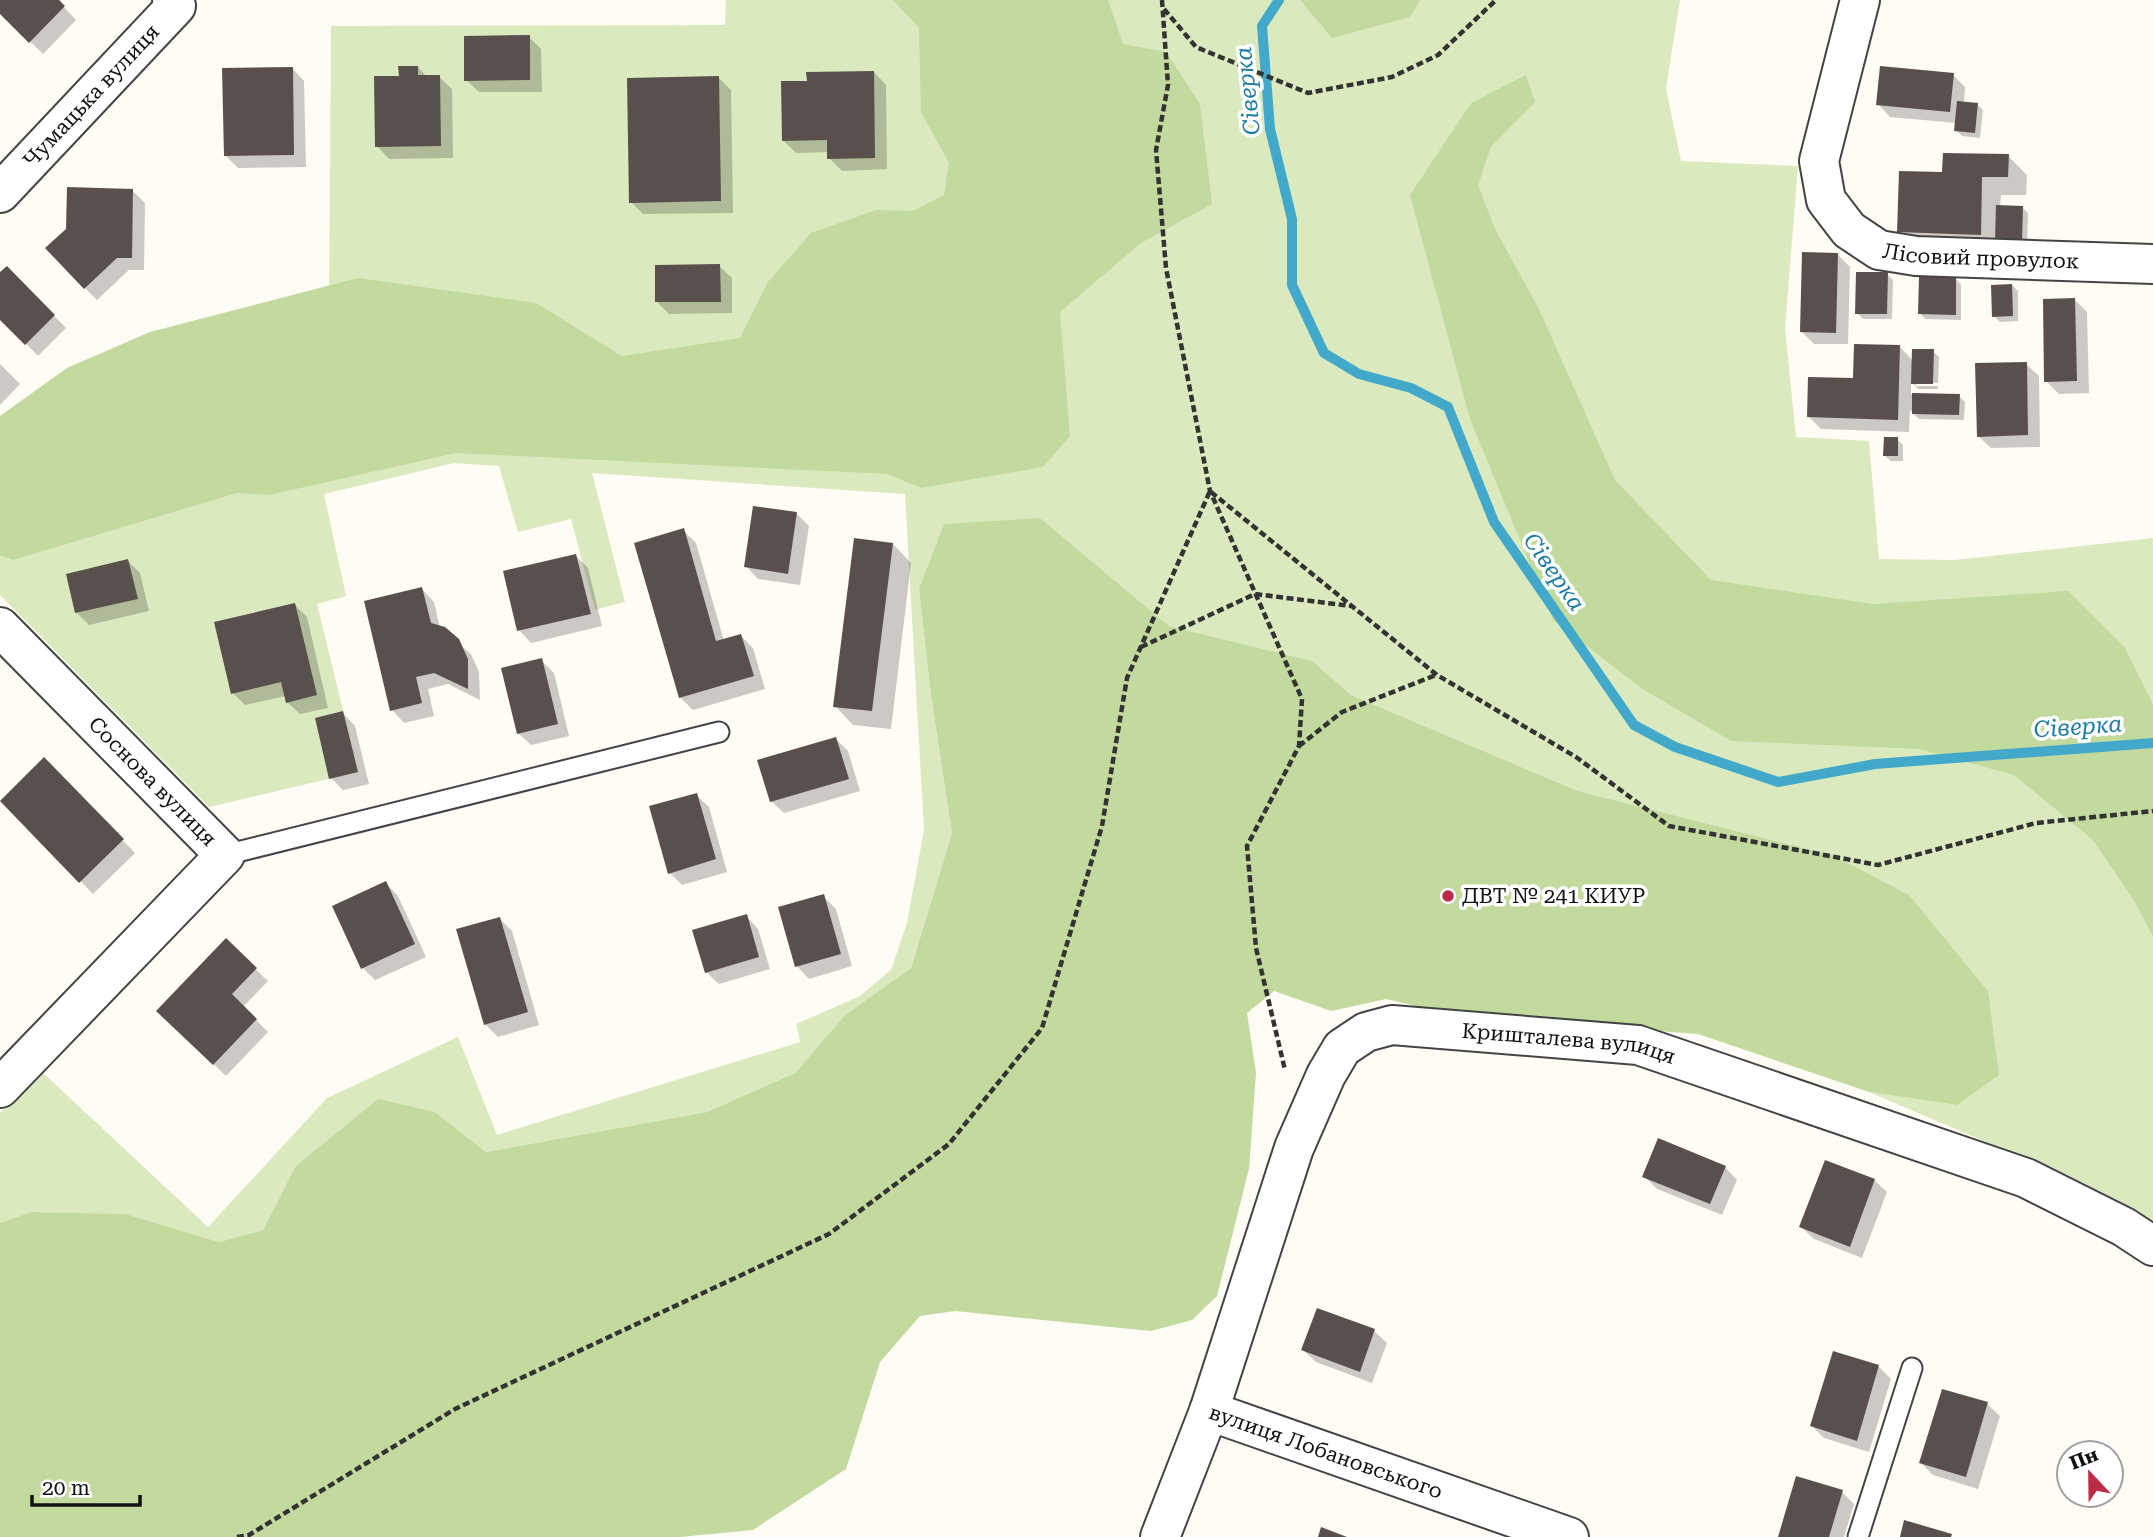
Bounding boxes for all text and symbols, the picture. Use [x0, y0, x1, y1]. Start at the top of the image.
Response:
street label: Чумацька вулиця [18, 20, 164, 173]
water label: Сіверка [1230, 45, 1266, 136]
street label: Лісовий провулок [1881, 239, 2080, 274]
water label: Сіверка [1518, 528, 1591, 616]
water label: Сіверка [2033, 710, 2123, 744]
street label: Соснова вулиця [84, 712, 221, 851]
place label: ДВТ № 241 КИУР [1462, 884, 1645, 908]
marker: ДВТ № 241 КИУР [1440, 888, 1456, 904]
street label: Кришталева вулиця [1461, 1019, 1679, 1069]
street label: вулиця Лобановського [1206, 1400, 1446, 1504]
north arrow [2055, 1439, 2125, 1509]
text: Пн [2066, 1443, 2101, 1475]
scale bar [32, 1464, 140, 1508]
text: 20 m [42, 1476, 90, 1500]

